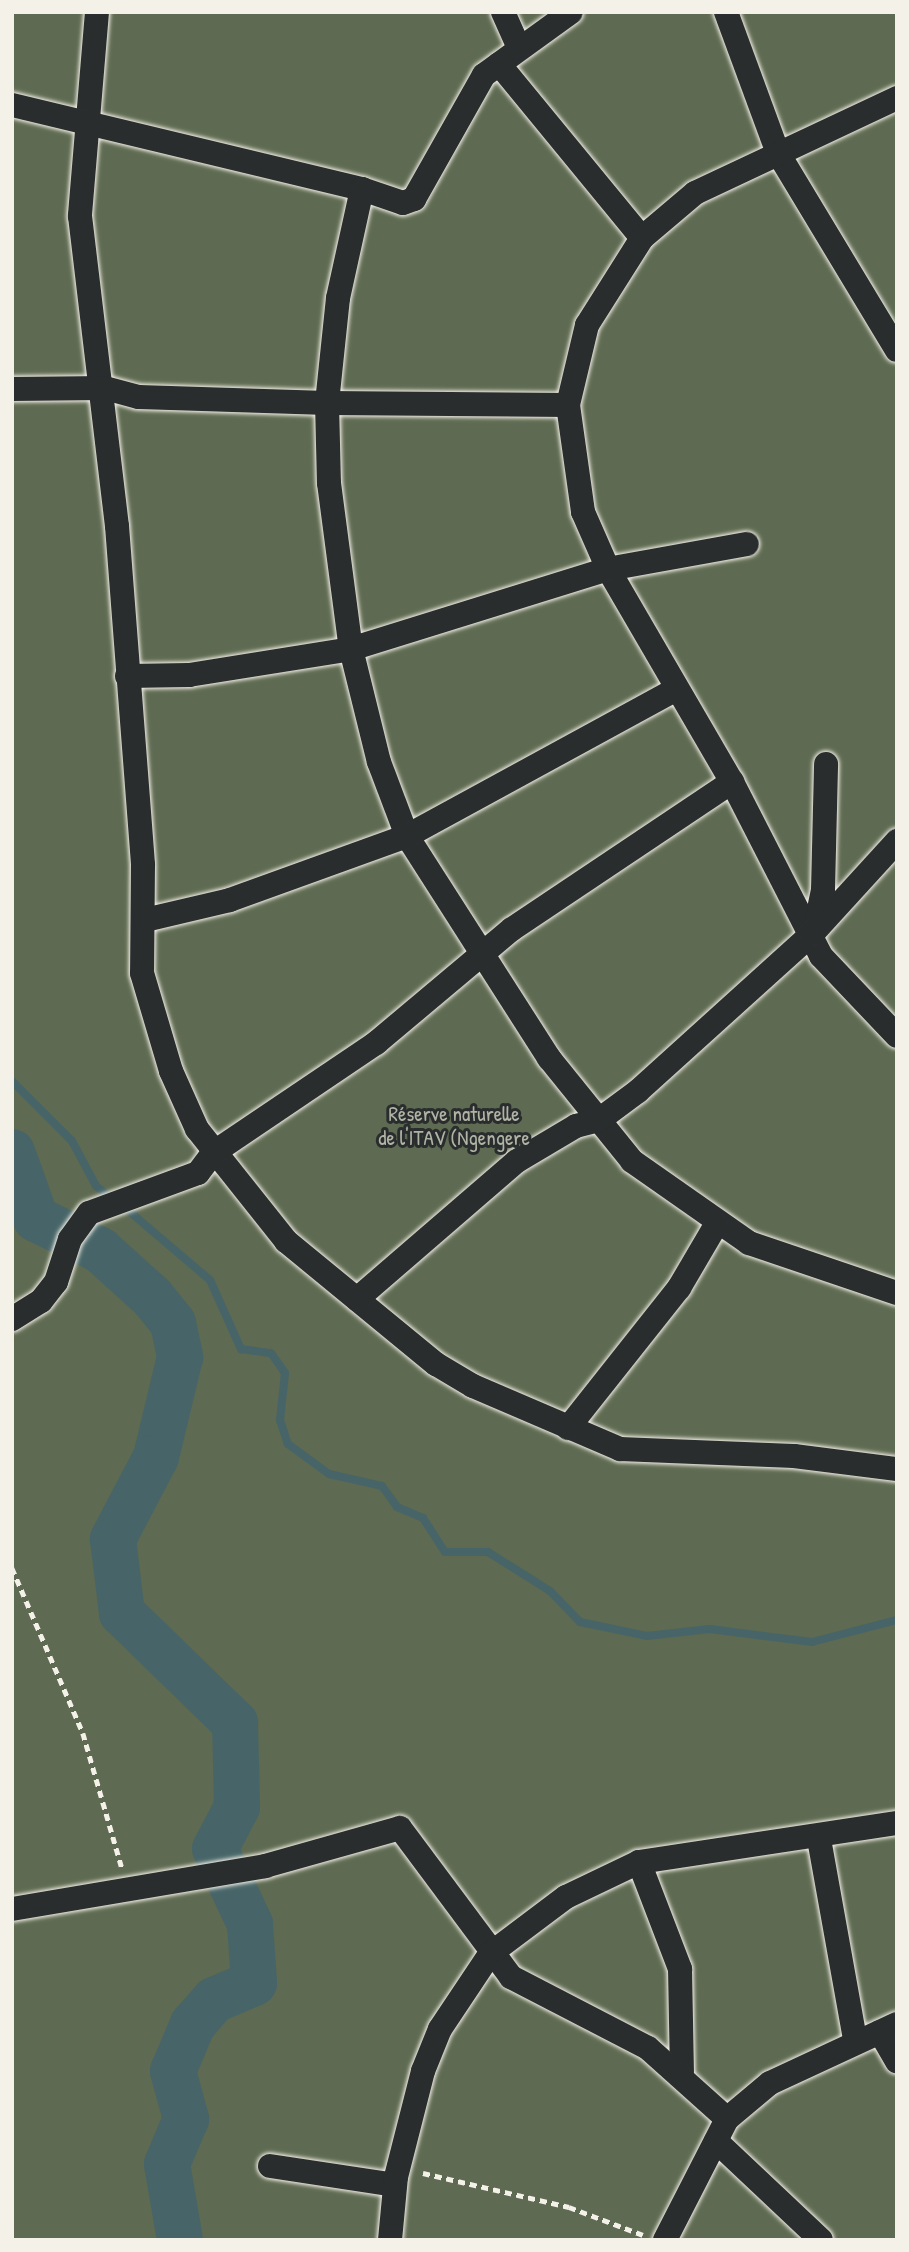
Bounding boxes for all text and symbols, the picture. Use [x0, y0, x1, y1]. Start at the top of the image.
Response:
park label: Réserve naturelle de l'ITAV (Ngengere [378, 1101, 530, 1151]

